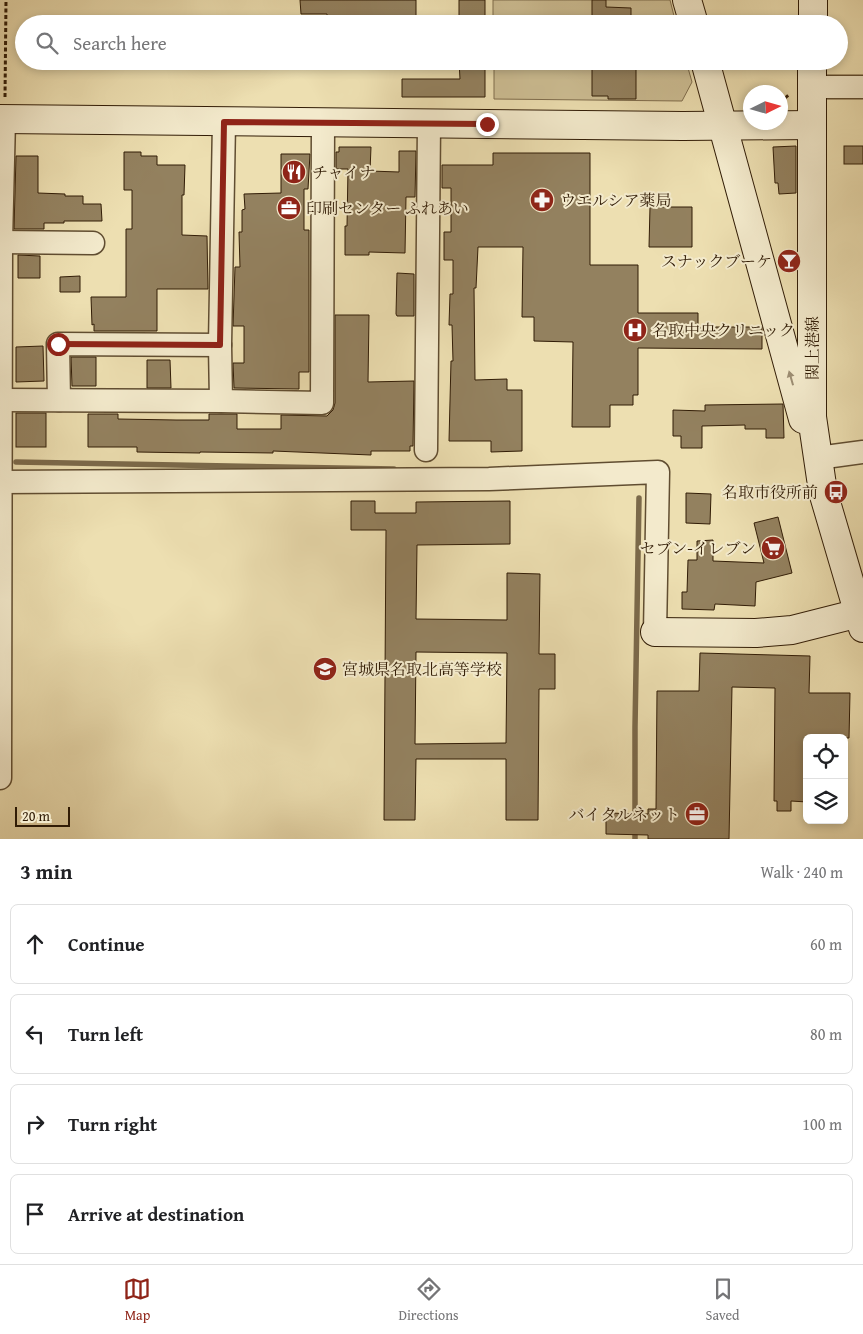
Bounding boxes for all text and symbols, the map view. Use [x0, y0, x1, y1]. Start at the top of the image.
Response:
search box [15, 15, 848, 70]
icon: search [33, 29, 61, 57]
text: Search here [73, 29, 167, 57]
north arrow [743, 85, 788, 130]
route end [476, 113, 499, 136]
restaurant icon: チャイナ [281, 159, 307, 185]
place label: チャイナ [312, 160, 376, 184]
pharmacy icon: ウエルシア薬局 [529, 187, 555, 213]
place label: ウエルシア薬局 [560, 188, 672, 212]
office icon: 印刷センター ふれあい [276, 195, 302, 221]
place label: 印刷センター ふれあい [306, 196, 469, 220]
bar icon: スナックブーケ [776, 248, 802, 274]
place label: スナックブーケ [661, 249, 772, 273]
street label: 閖上港線 [800, 316, 824, 380]
hospital icon: 名取中央クリニック [622, 317, 648, 343]
place label: 名取中央クリニック [652, 318, 795, 342]
route start [47, 333, 70, 356]
one-way arrow [787, 370, 795, 386]
bus stop icon: 名取市役所前 [823, 479, 849, 505]
place label: 名取市役所前 [722, 480, 818, 504]
supermarket icon: セブン-イレブン [760, 535, 786, 561]
place label: セブン-イレブン [640, 536, 756, 560]
school or university icon: 宮城県名取北高等学校 [312, 656, 338, 682]
place label: 宮城県名取北高等学校 [342, 657, 502, 681]
map controls [803, 734, 848, 824]
button: locate [803, 734, 848, 779]
button: layers [803, 779, 848, 824]
office icon: バイタルネット [684, 801, 710, 827]
place label: バイタルネット [568, 802, 680, 826]
scale bar [15, 804, 70, 827]
text: 20 m [22, 806, 50, 826]
text: 3 min [20, 856, 72, 887]
text: Walk · 240 m [760, 860, 843, 884]
icon: ahead [21, 930, 49, 958]
text: Continue [68, 930, 145, 958]
text: 60 m [810, 932, 842, 956]
icon: left [21, 1020, 49, 1048]
text: Turn left [68, 1020, 143, 1048]
text: 80 m [810, 1022, 842, 1046]
icon: right [21, 1110, 49, 1138]
text: Turn right [68, 1110, 157, 1138]
text: 100 m [802, 1112, 842, 1136]
icon: arrive [21, 1200, 49, 1228]
text: Arrive at destination [68, 1200, 244, 1228]
tab: Map [123, 1275, 151, 1325]
tab: Directions [398, 1275, 459, 1325]
tab: Saved [706, 1275, 740, 1325]

